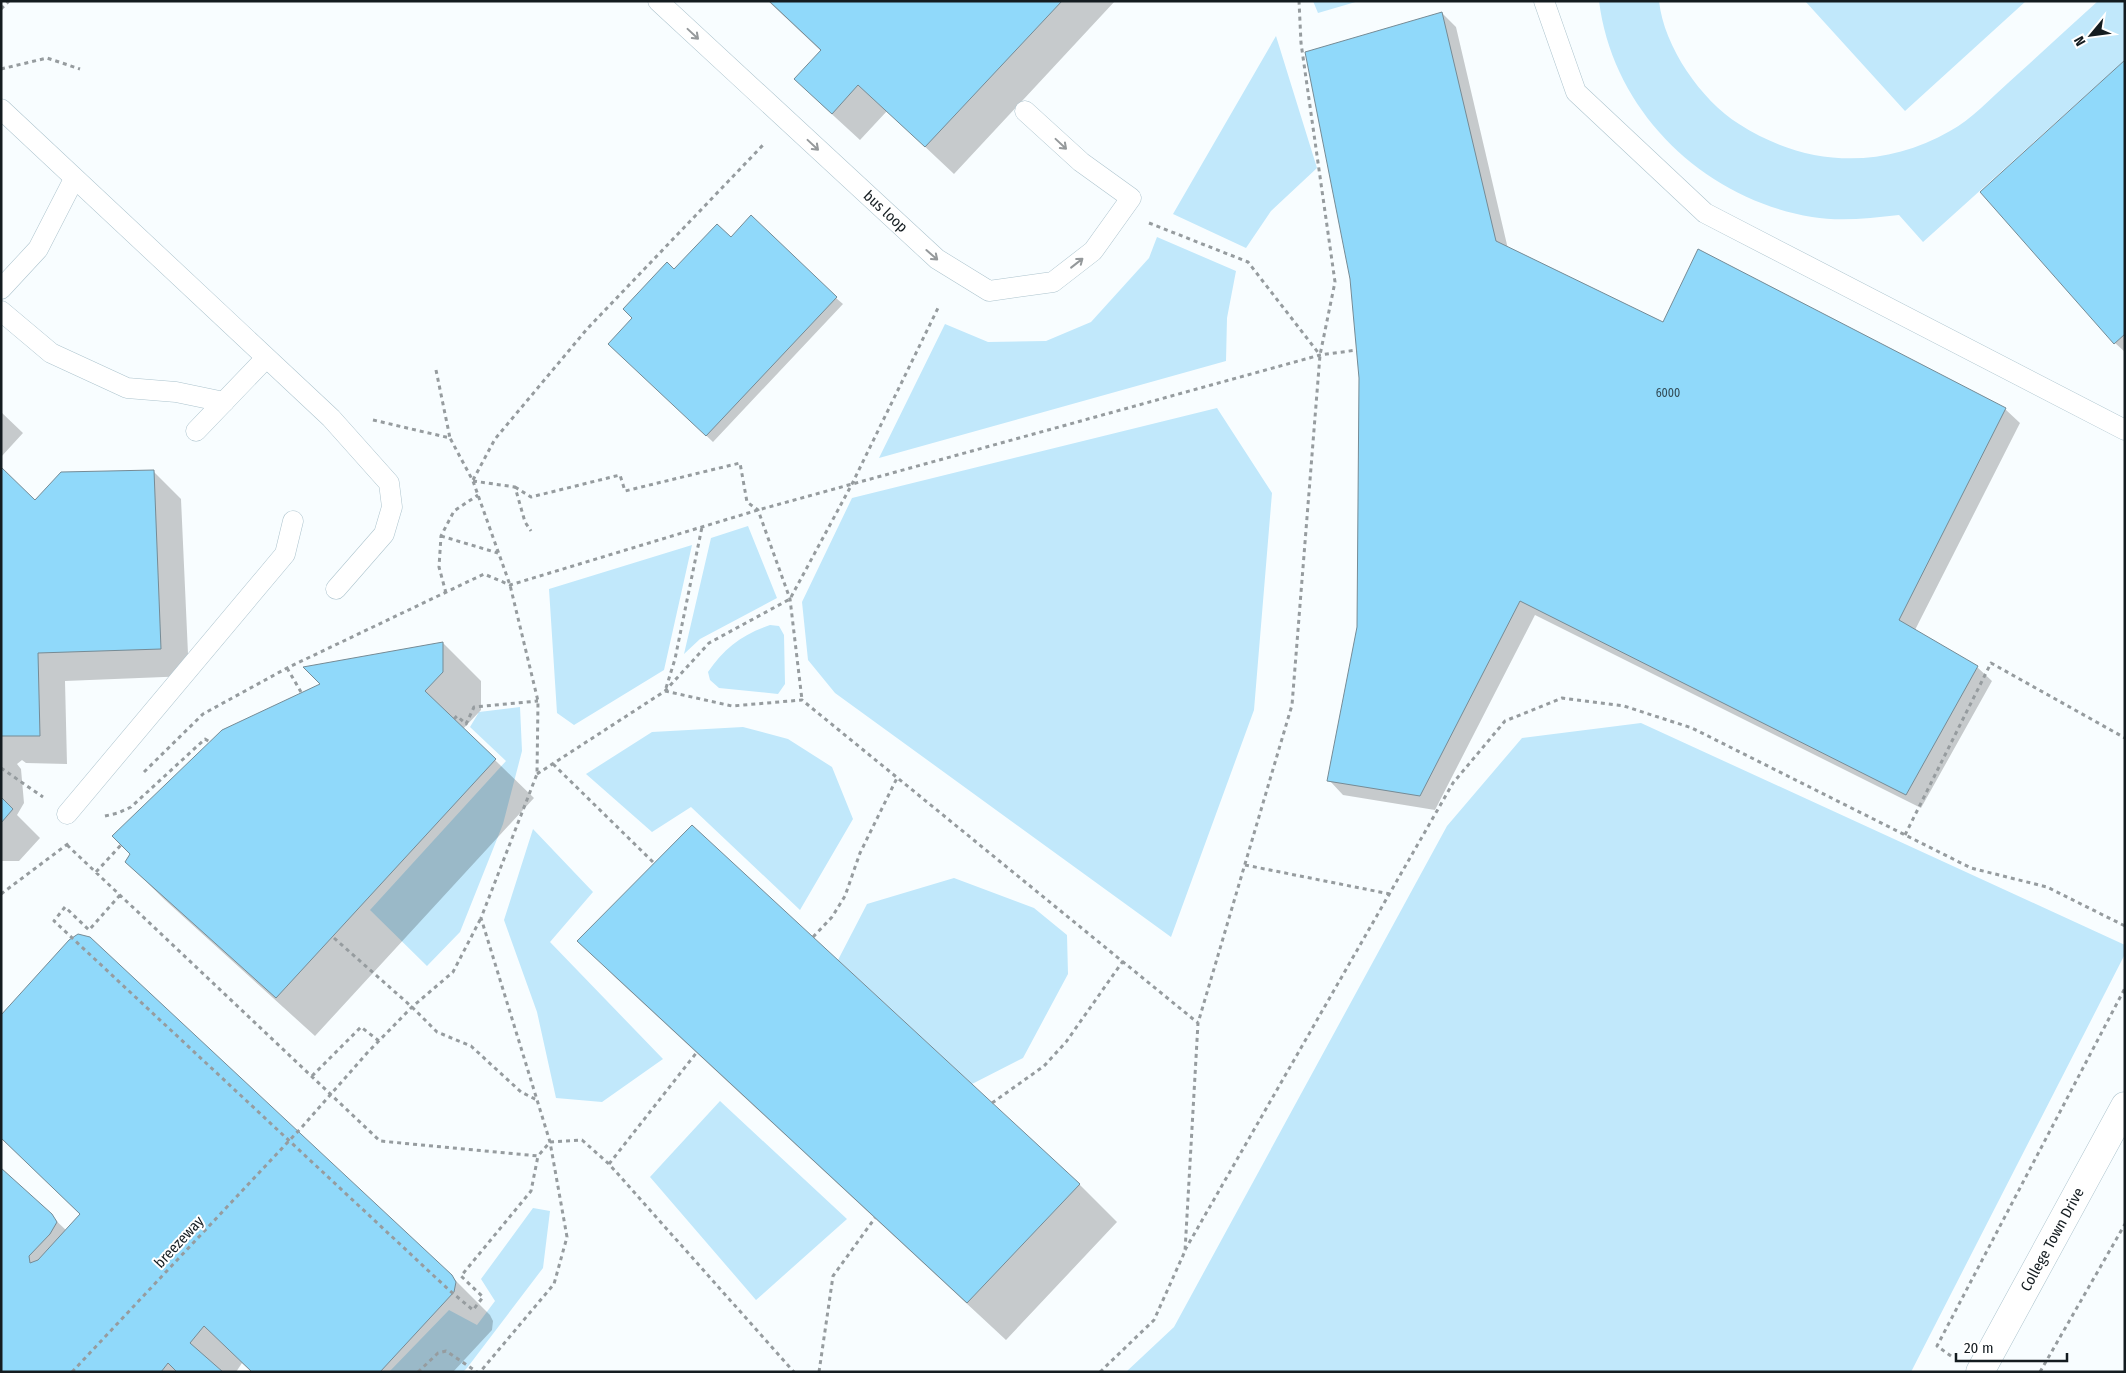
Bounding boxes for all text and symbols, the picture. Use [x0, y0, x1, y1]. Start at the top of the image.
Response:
north arrow [2066, 10, 2116, 60]
one-way arrow [687, 28, 700, 40]
text: N [2071, 33, 2090, 49]
one-way arrow [1054, 138, 1067, 149]
one-way arrow [806, 139, 819, 151]
street label: bus loop [860, 187, 911, 236]
one-way arrow [926, 249, 939, 260]
one-way arrow [1070, 258, 1083, 269]
house number: 6000 [1656, 386, 1680, 400]
street label: College Town Drive [2017, 1184, 2088, 1294]
street label: breezeway [151, 1212, 208, 1272]
scale bar [1956, 1330, 2067, 1362]
text: 20 m [1964, 1339, 1994, 1357]

